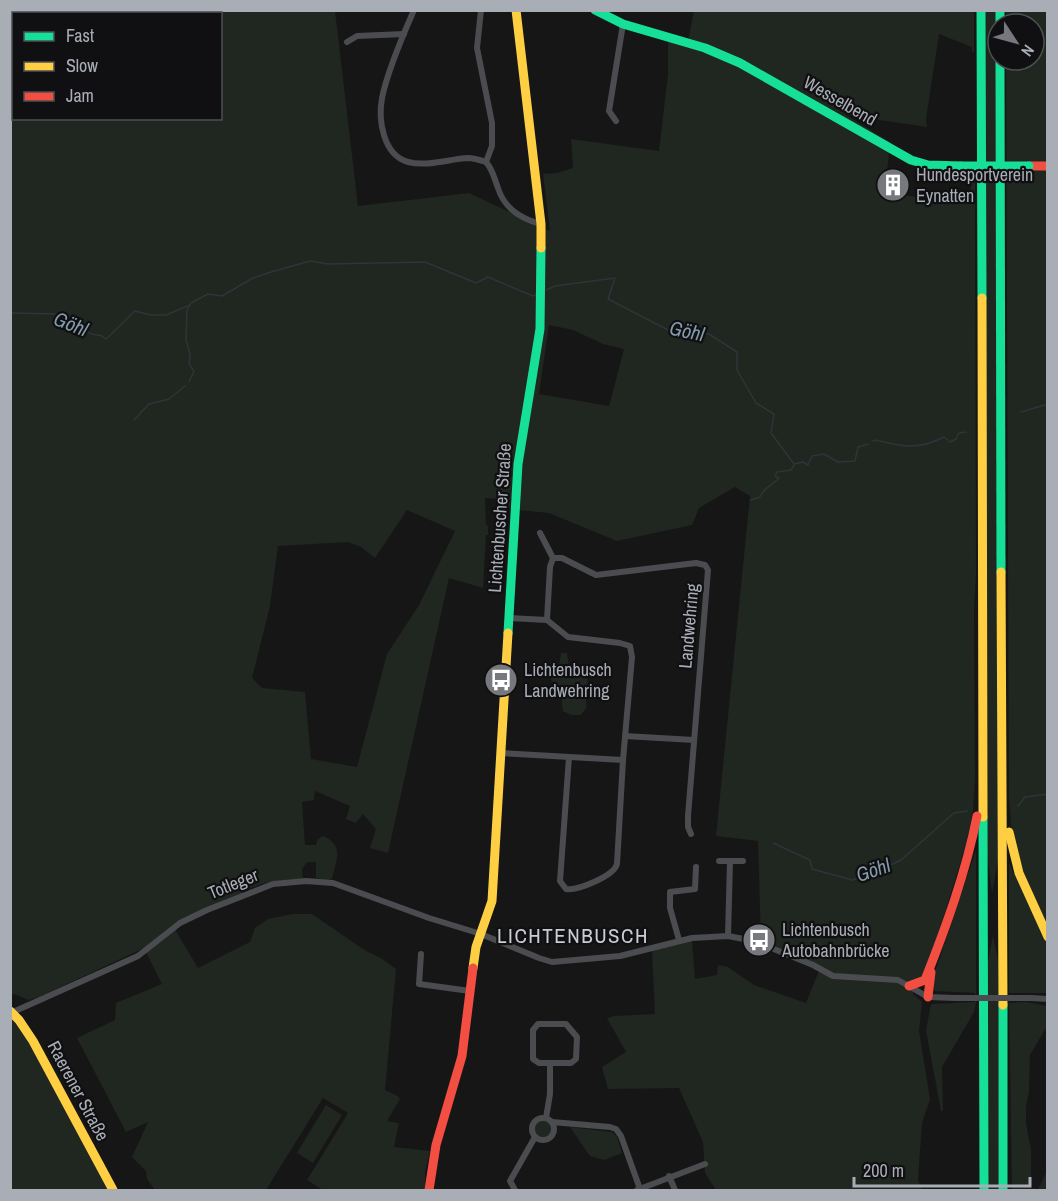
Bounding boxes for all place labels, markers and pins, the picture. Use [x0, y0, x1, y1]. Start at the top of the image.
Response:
place label: Hundesportverein Eynatten [916, 162, 1033, 208]
building icon: Hundesportverein Eynatten [875, 167, 911, 203]
place label: Lichtenbusch Landwehring [524, 657, 612, 703]
bus stop icon: Lichtenbusch Landwehring [483, 662, 519, 698]
place label: Lichtenbusch Autobahnbrücke [781, 917, 890, 963]
bus stop icon: Lichtenbusch Autobahnbrücke [741, 922, 777, 958]

